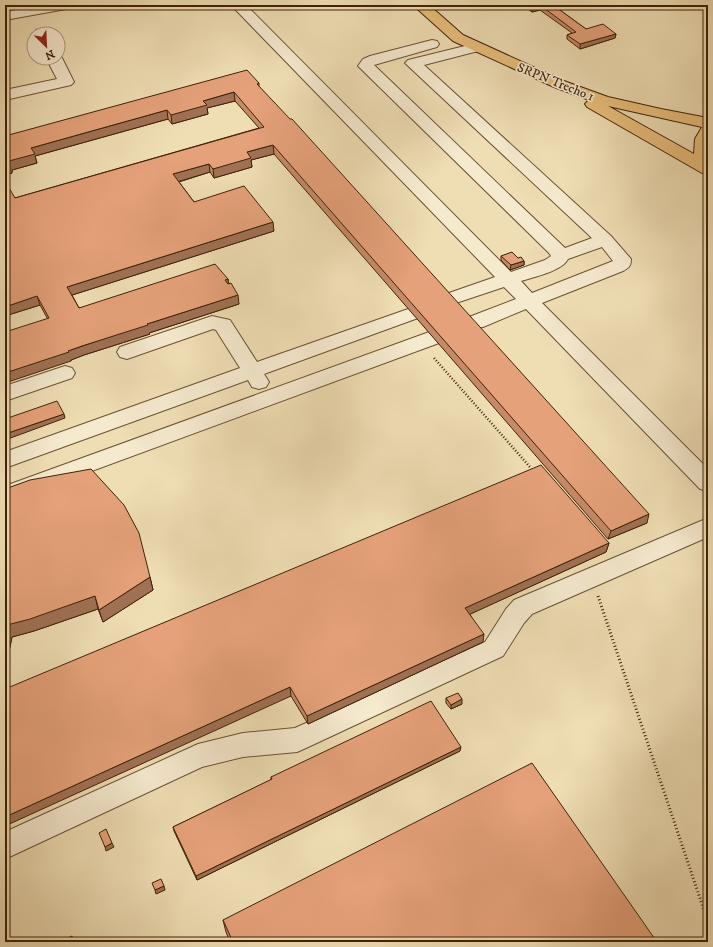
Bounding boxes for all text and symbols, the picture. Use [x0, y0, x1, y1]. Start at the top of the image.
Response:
north arrow [26, 26, 66, 66]
text: N [43, 46, 57, 62]
street label: SRPN Trecho 1 [515, 59, 597, 105]

